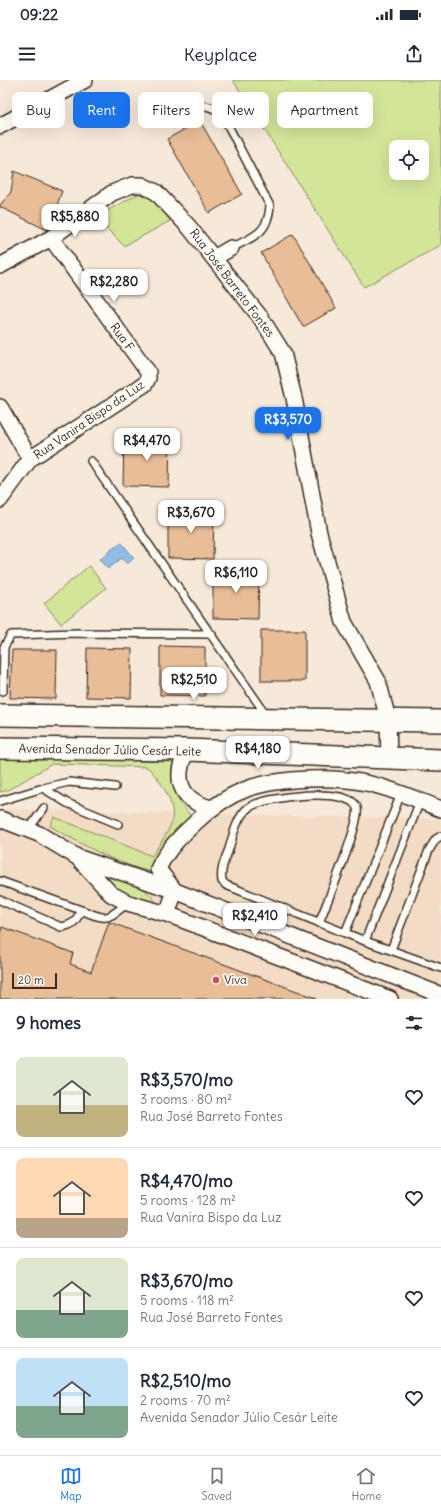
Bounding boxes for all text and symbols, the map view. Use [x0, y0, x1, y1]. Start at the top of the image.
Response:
text: 09:22 [20, 5, 58, 24]
icon: menu [16, 43, 38, 65]
text: Keyplace [184, 43, 257, 66]
icon: share [403, 43, 425, 65]
chip: Buy [12, 92, 65, 128]
chip: Rent [73, 92, 130, 128]
chip: Filters [138, 92, 204, 128]
chip: New [212, 92, 269, 128]
chip: Apartment [277, 92, 373, 128]
map controls [389, 140, 429, 180]
button: locate [389, 140, 429, 180]
pin: R$5,880 [38, 204, 112, 238]
text: R$5,880 [50, 208, 100, 225]
street label: Rua José Barreto Fontes [187, 226, 278, 340]
pin: R$2,280 [77, 269, 151, 303]
text: R$2,280 [90, 273, 138, 290]
street label: Rua F [107, 320, 138, 354]
street label: Rua Vanira Bispo da Luz [30, 377, 147, 462]
pin: R$3,570 [251, 407, 325, 441]
text: R$3,570 [264, 411, 312, 428]
pin: R$4,470 [110, 428, 184, 462]
text: R$4,470 [123, 432, 171, 449]
pin: R$3,670 [154, 500, 228, 534]
text: R$3,670 [167, 504, 215, 521]
pin: R$6,110 [199, 560, 273, 594]
text: R$6,110 [214, 564, 258, 581]
pin: R$2,510 [157, 667, 231, 701]
text: R$2,510 [171, 671, 217, 688]
pin: R$4,180 [221, 736, 295, 770]
street label: Avenida Senador Júlio Cesár Leite [19, 740, 201, 759]
text: R$4,180 [235, 740, 281, 757]
pin: R$2,410 [218, 903, 292, 937]
text: R$2,410 [232, 907, 278, 924]
scale bar [12, 971, 57, 990]
place label: Viva [224, 972, 247, 987]
text: 20 m [18, 973, 44, 987]
marker: Viva [211, 975, 221, 985]
text: 9 homes [16, 1012, 81, 1034]
icon: filters [403, 1012, 425, 1034]
text: R$3,570/mo [140, 1069, 233, 1091]
icon: home [48, 1073, 96, 1121]
icon: heart [403, 1086, 425, 1108]
text: 3 rooms · 80 m² [140, 1091, 232, 1108]
text: Rua José Barreto Fontes [140, 1108, 283, 1125]
text: R$4,470/mo [140, 1170, 233, 1192]
icon: home [48, 1174, 96, 1222]
icon: heart [403, 1187, 425, 1209]
text: 5 rooms · 128 m² [140, 1192, 236, 1209]
text: Rua Vanira Bispo da Luz [140, 1209, 281, 1226]
text: R$3,670/mo [140, 1270, 233, 1292]
icon: home [48, 1274, 96, 1322]
icon: heart [403, 1287, 425, 1309]
text: 5 rooms · 118 m² [140, 1292, 234, 1309]
text: Rua José Barreto Fontes [140, 1309, 283, 1326]
text: R$2,510/mo [140, 1370, 231, 1392]
icon: home [48, 1374, 96, 1422]
icon: heart [403, 1387, 425, 1409]
text: 2 rooms · 70 m² [140, 1392, 231, 1409]
text: Avenida Senador Júlio Cesár Leite [140, 1409, 338, 1426]
tab: Map [60, 1465, 82, 1503]
tab: Saved [202, 1465, 232, 1503]
tab: Home [351, 1465, 381, 1503]

